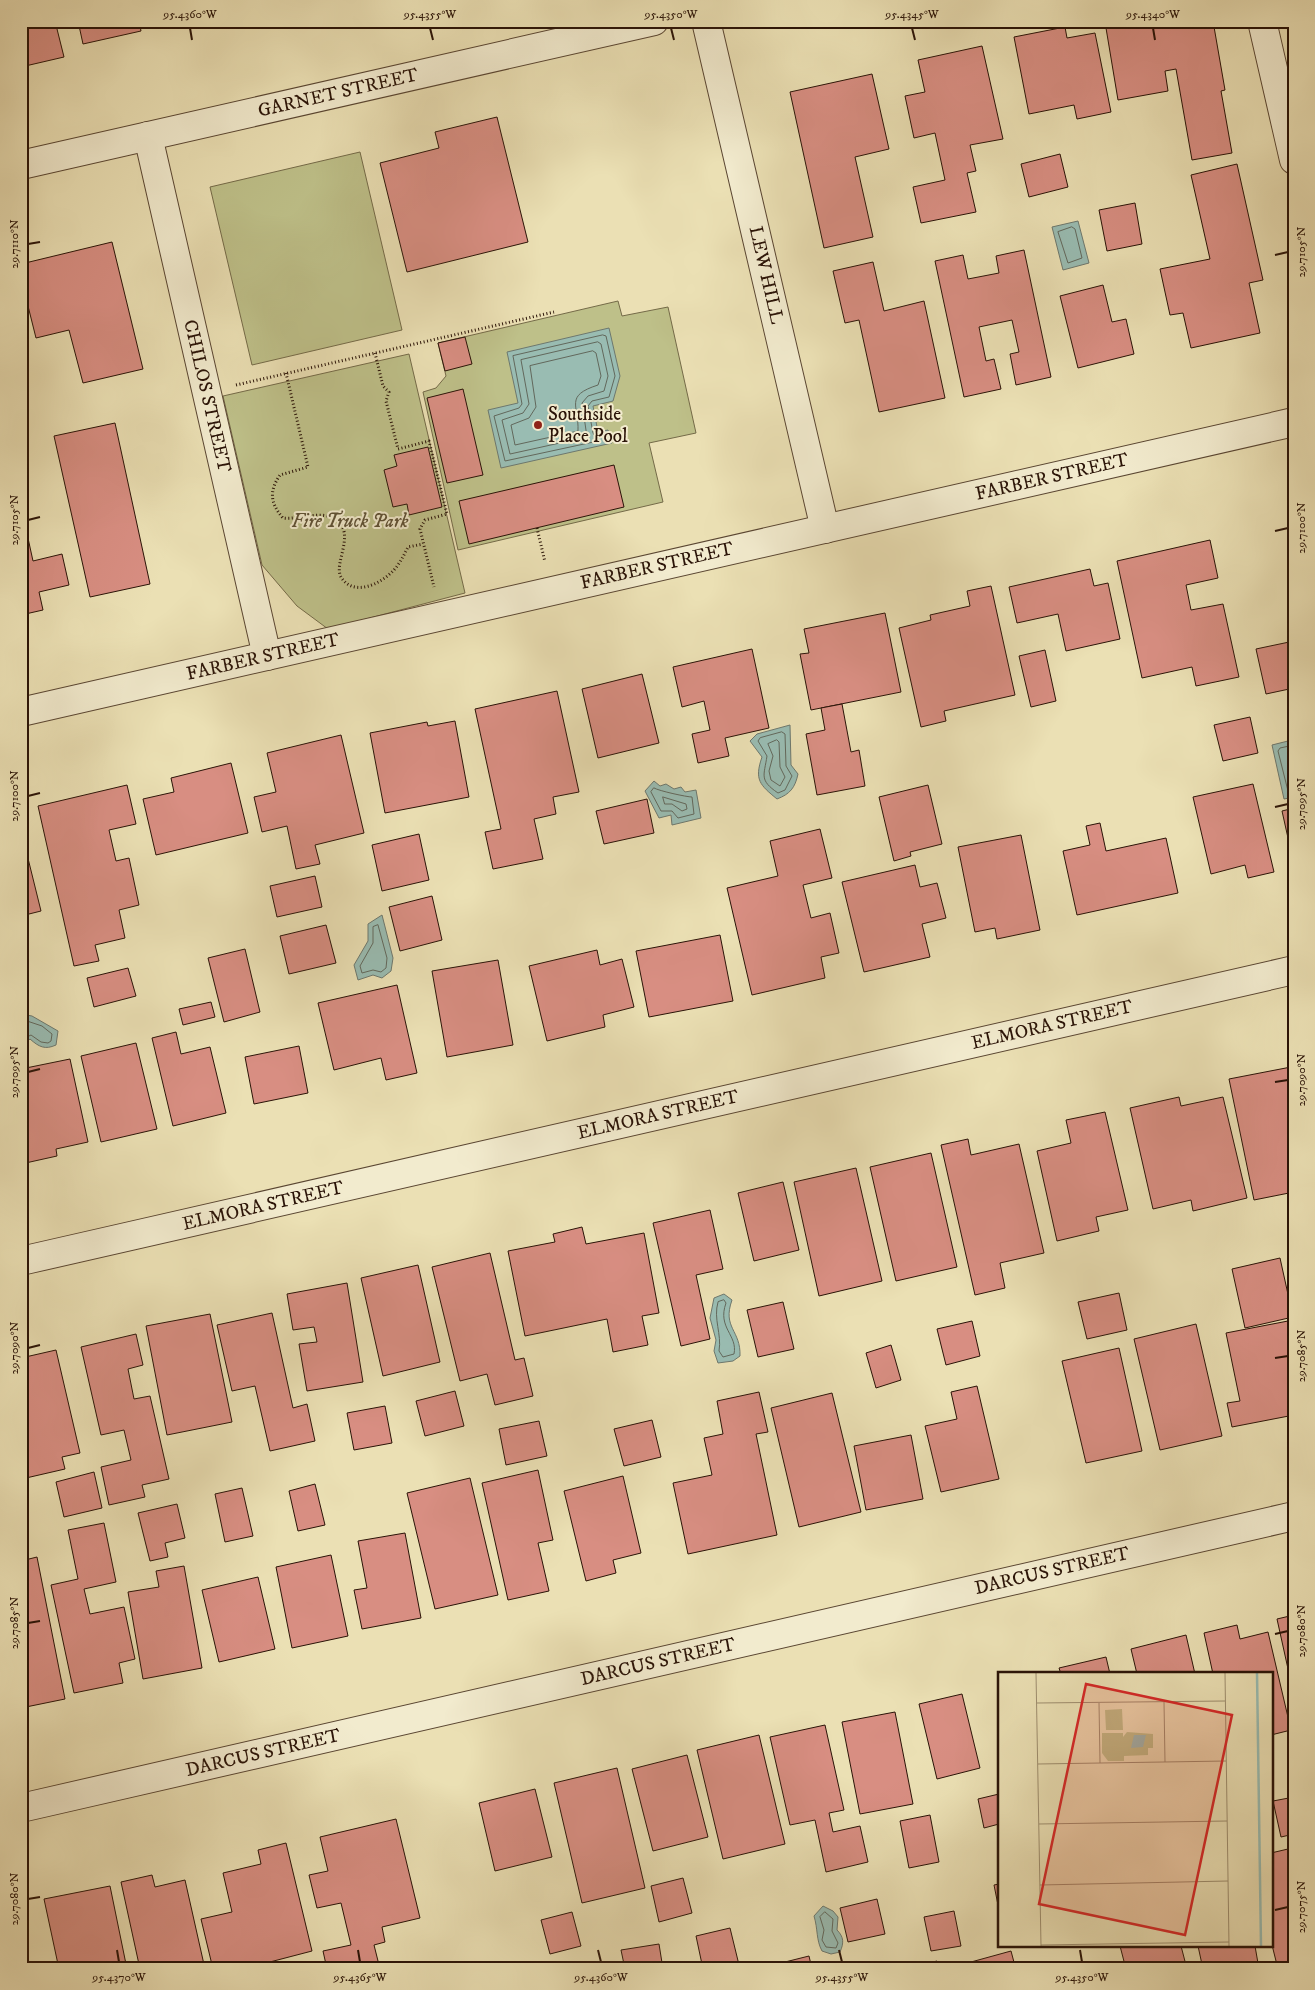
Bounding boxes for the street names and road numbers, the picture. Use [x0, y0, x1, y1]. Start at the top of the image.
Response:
street label: GARNET STREET [256, 63, 421, 123]
street label: LEW HILL [744, 224, 788, 326]
street label: CHILOS STREET [178, 317, 236, 475]
street label: FARBER STREET [973, 448, 1131, 506]
street label: FARBER STREET [578, 537, 736, 595]
street label: FARBER STREET [184, 628, 342, 686]
street label: ELMORA STREET [969, 995, 1135, 1055]
street label: ELMORA STREET [575, 1085, 741, 1145]
street label: ELMORA STREET [180, 1176, 346, 1236]
street label: DARCUS STREET [972, 1542, 1132, 1600]
street label: DARCUS STREET [578, 1633, 738, 1691]
street label: DARCUS STREET [183, 1724, 343, 1782]

